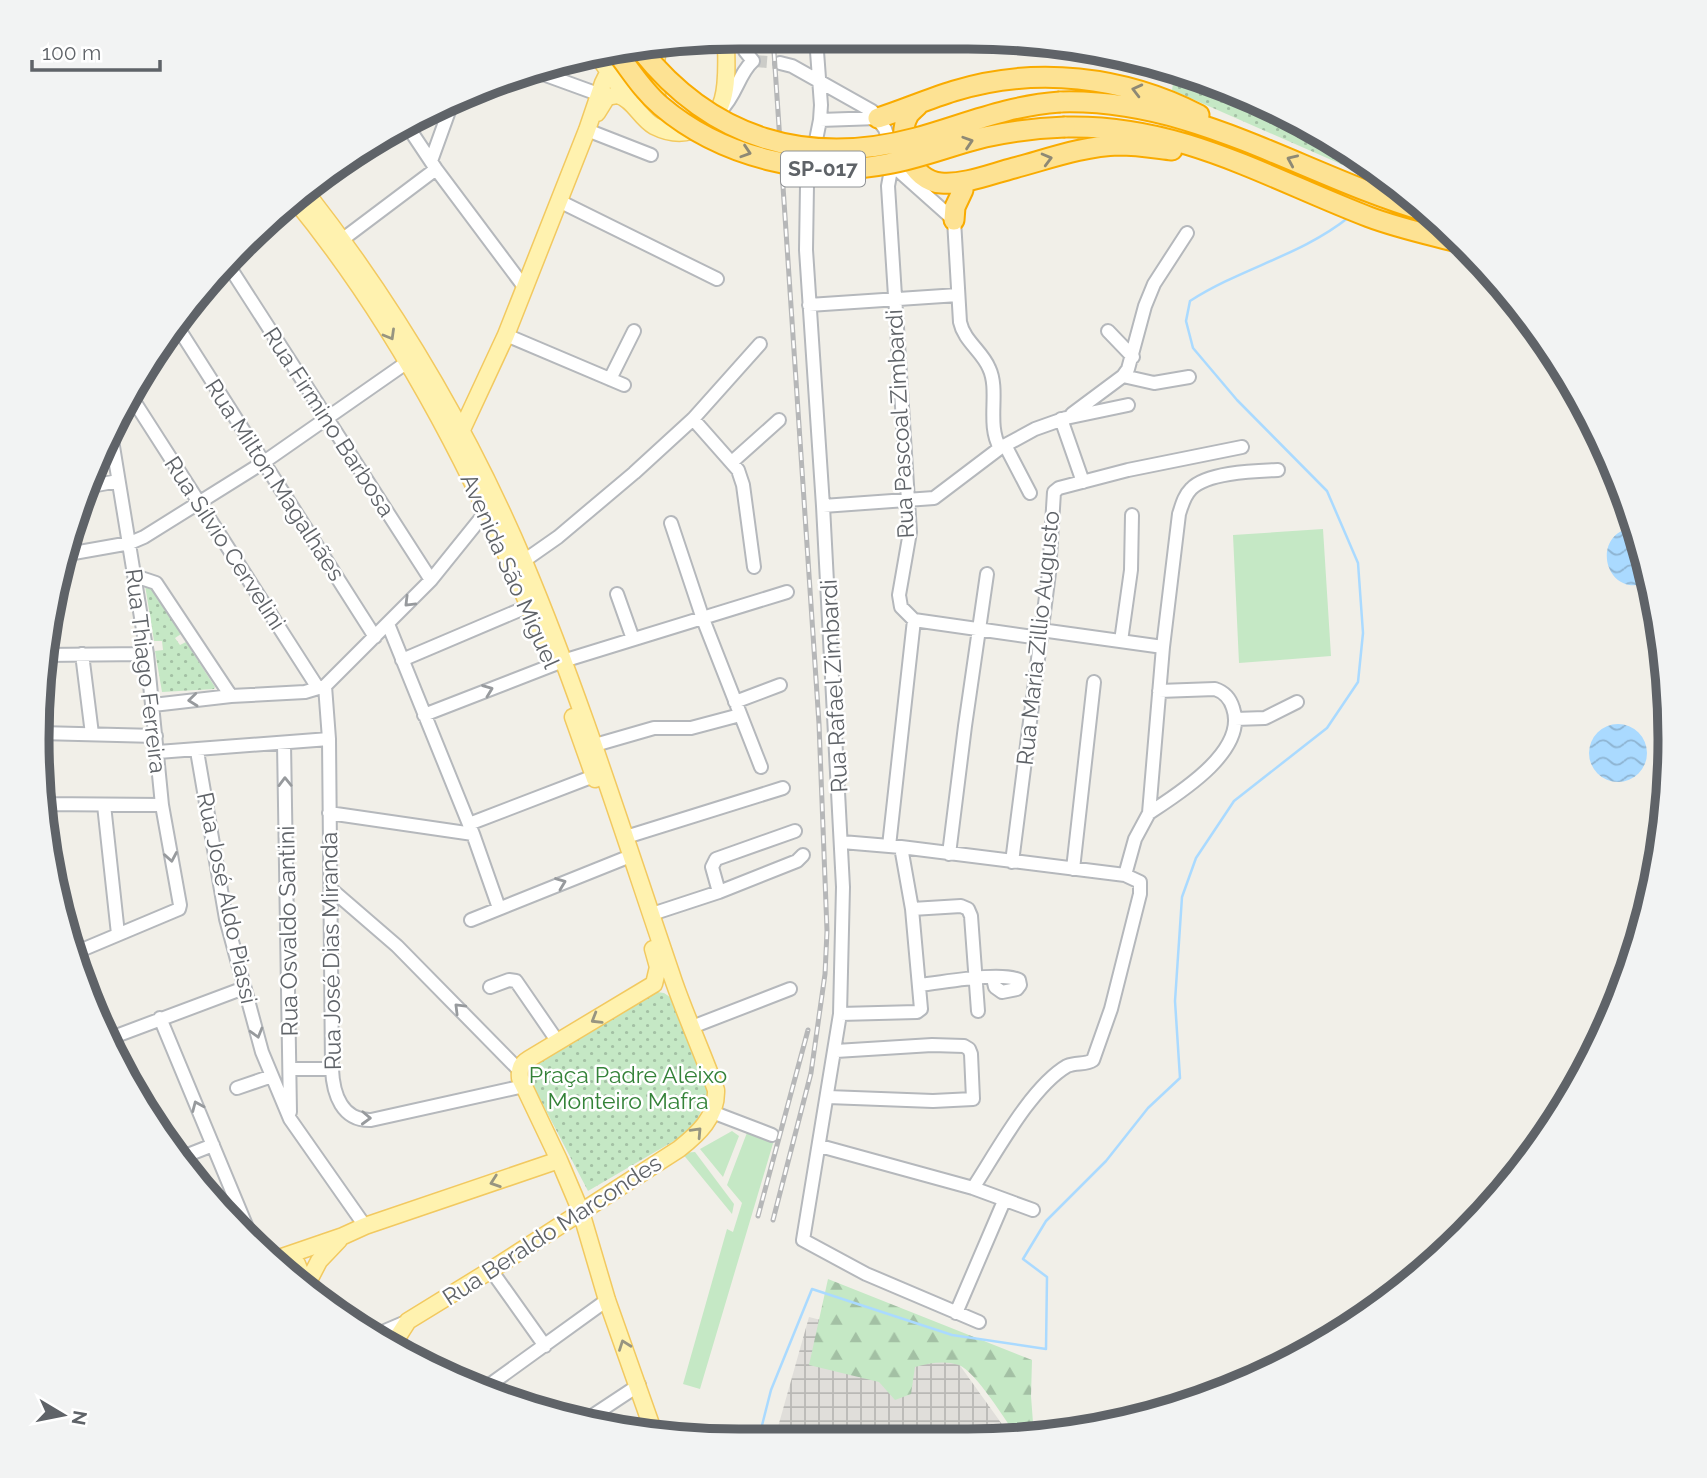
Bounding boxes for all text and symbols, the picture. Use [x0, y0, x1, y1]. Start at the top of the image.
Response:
scale bar [32, 28, 159, 72]
text: 100 m [42, 40, 101, 65]
one-way arrow [1131, 84, 1143, 98]
one-way arrow [961, 136, 973, 151]
one-way arrow [739, 144, 751, 158]
road number: SP-017 [781, 152, 865, 186]
one-way arrow [1041, 153, 1053, 167]
one-way arrow [1287, 154, 1300, 168]
street label: Rua Pascoal Zimbardi [880, 309, 919, 539]
street label: Rua Firmino Barbosa [258, 322, 401, 521]
one-way arrow [381, 327, 394, 340]
street label: Rua Milton Magalhães [200, 374, 351, 586]
street label: Rua Sílvio Cervelini [159, 451, 291, 634]
street label: Avenida São Miguel [455, 469, 566, 673]
street label: Rua Maria Zillio Augusto [1011, 509, 1064, 767]
street label: Rua Thiago Ferreira [121, 567, 172, 775]
street label: Rua Rafael Zimbardi [814, 579, 853, 793]
one-way arrow [405, 594, 418, 607]
one-way arrow [481, 685, 493, 699]
one-way arrow [187, 693, 199, 708]
one-way arrow [277, 776, 293, 786]
street label: Rua José Aldo Piassi [192, 790, 263, 1006]
street label: Rua Osvaldo Santini [272, 825, 303, 1037]
street label: Rua José Dias Miranda [315, 832, 346, 1070]
one-way arrow [163, 851, 178, 863]
one-way arrow [554, 878, 566, 892]
one-way arrow [455, 1003, 468, 1016]
one-way arrow [591, 1011, 603, 1024]
one-way arrow [248, 1027, 263, 1039]
park label: Praça Padre Aleixo Monteiro Mafra [529, 1061, 727, 1114]
one-way arrow [192, 1101, 206, 1113]
one-way arrow [361, 1111, 372, 1126]
one-way arrow [689, 1127, 701, 1140]
street label: Rua Beraldo Marcondes [437, 1149, 666, 1310]
one-way arrow [489, 1174, 501, 1188]
one-way arrow [618, 1340, 632, 1352]
north arrow [28, 1380, 98, 1450]
text: N [68, 1409, 92, 1427]

